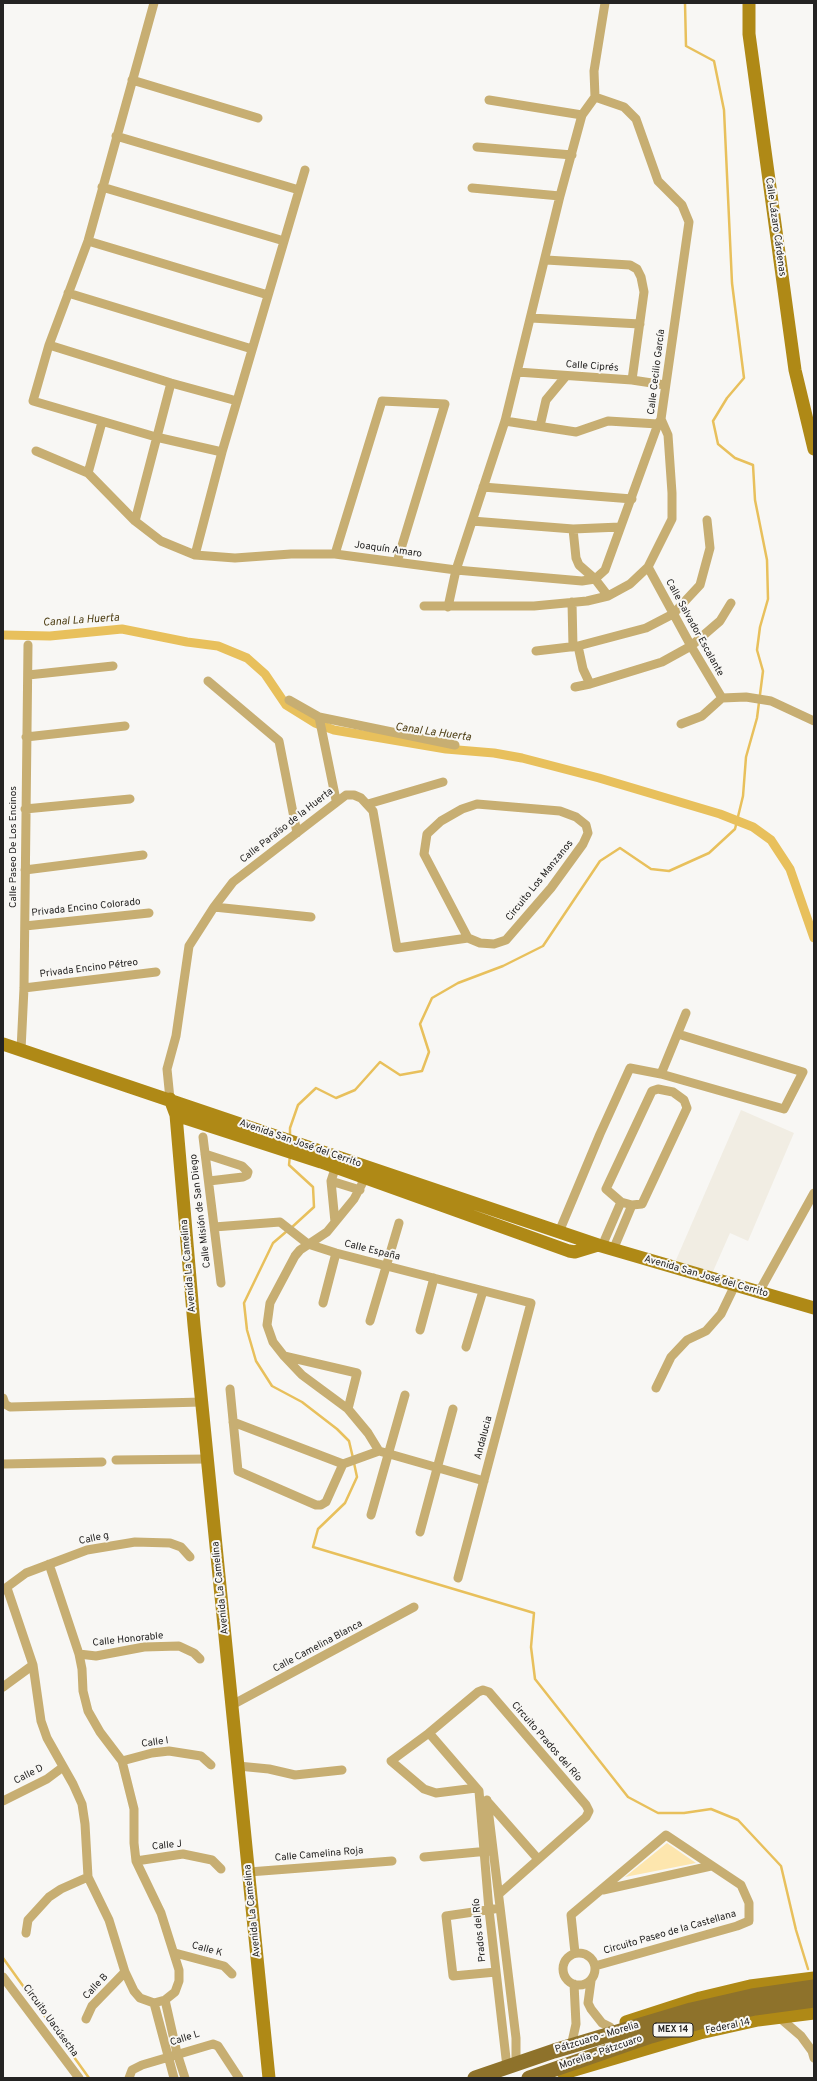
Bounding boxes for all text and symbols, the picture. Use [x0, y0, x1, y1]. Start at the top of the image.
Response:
street label: Calle Lázaro Cárdenas [762, 177, 788, 277]
street label: Calle Cecilio García [646, 329, 668, 415]
street label: Calle Ciprés [565, 359, 619, 375]
street label: Joaquín Amaro [353, 539, 423, 561]
street label: Calle Salvador Escalante [662, 577, 726, 679]
water label: Canal La Huerta [42, 612, 120, 630]
water label: Canal La Huerta [394, 721, 472, 745]
street label: Calle Paseo De Los Encinos [8, 786, 20, 908]
street label: Calle Paraíso de la Huerta [238, 786, 336, 866]
street label: Circuito Los Manzanos [504, 838, 576, 924]
street label: Privada Encino Colorado [31, 896, 141, 920]
street label: Privada Encino Pétreo [39, 957, 139, 981]
street label: Avenida San José del Cerrito [237, 1117, 363, 1171]
street label: Calle Misión de San Diego [188, 1153, 214, 1269]
street label: Avenida La Camelina [179, 1219, 199, 1313]
street label: Calle España [343, 1238, 401, 1264]
street label: Avenida San José del Cerrito [643, 1254, 769, 1300]
street label: Andalucia [472, 1415, 496, 1461]
street label: Calle g [78, 1530, 110, 1548]
street label: Avenida La Camelina [210, 1541, 232, 1635]
street label: Calle Camelina Blanca [271, 1618, 365, 1676]
street label: Calle Honorable [92, 1630, 164, 1650]
street label: Circuito Prados del Río [508, 1700, 584, 1784]
street label: Calle I [141, 1735, 169, 1751]
street label: Calle D [12, 1762, 46, 1788]
street label: Calle J [151, 1838, 183, 1854]
street label: Calle Camelina Roja [274, 1845, 364, 1865]
street label: Avenida La Camelina [242, 1864, 264, 1958]
street label: Prados del Río [471, 1897, 489, 1963]
street label: Circuito Paseo de la Castellana [602, 1908, 738, 1958]
street label: Calle K [190, 1940, 224, 1960]
street label: Calle B [81, 1971, 111, 2003]
street label: Circuito Uacúsecha [20, 1983, 80, 2059]
street label: Federal 14 [705, 2016, 751, 2038]
street label: Pátzcuaro - Morelia [554, 2020, 640, 2056]
road number: MEX 14 [653, 2023, 693, 2037]
street label: Calle L [169, 2029, 201, 2049]
street label: Morelia - Pátzcuaro [558, 2033, 644, 2073]

